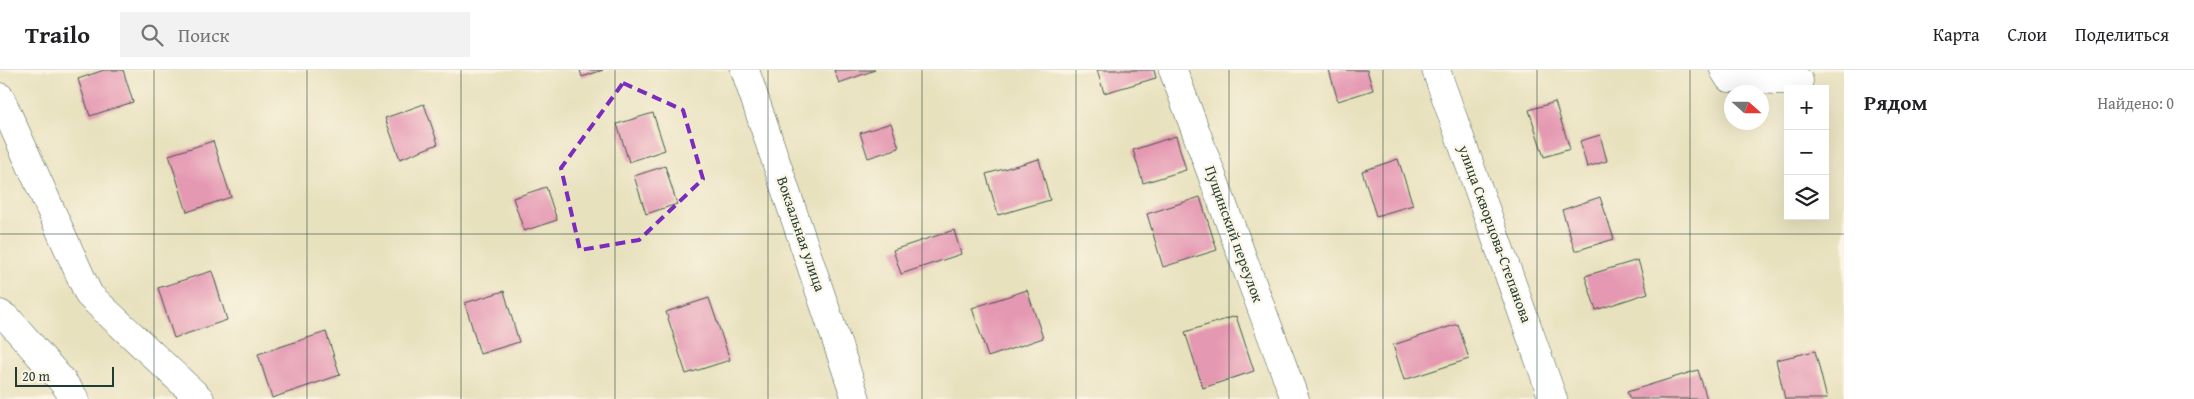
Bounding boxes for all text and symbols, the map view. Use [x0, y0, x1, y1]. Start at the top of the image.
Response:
search box [120, 12, 470, 57]
text: Trailo [25, 17, 90, 52]
icon: search [138, 21, 166, 49]
text: Поиск [178, 21, 230, 49]
text: Карта [1933, 21, 1980, 48]
text: Слои [2008, 21, 2047, 48]
text: Поделиться [2075, 21, 2169, 48]
north arrow [1724, 85, 1769, 130]
map controls [1784, 85, 1829, 220]
button: + [1784, 85, 1829, 130]
text: Рядом [1864, 87, 1927, 118]
text: Найдено: 0 [2097, 91, 2174, 115]
button: − [1784, 130, 1829, 175]
street label: улица Скворцова-Степанова [1453, 141, 1538, 326]
street label: Пущинский переулок [1200, 162, 1269, 305]
street label: Вокзальная улица [772, 174, 831, 295]
button: layers [1784, 175, 1829, 220]
scale bar [15, 364, 114, 387]
text: 20 m [22, 366, 50, 386]

